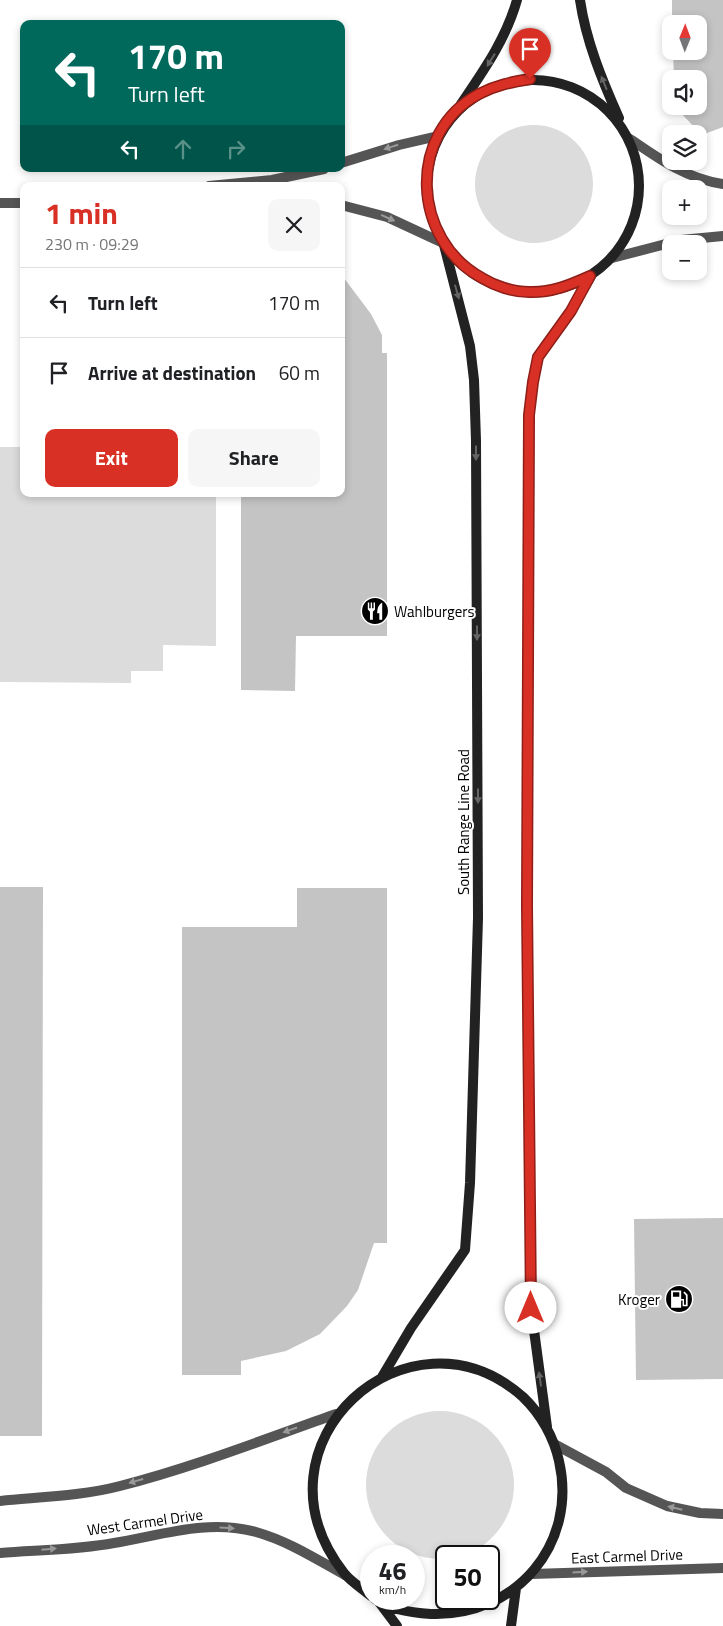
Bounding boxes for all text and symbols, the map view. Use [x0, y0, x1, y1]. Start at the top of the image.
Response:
north arrow [662, 15, 708, 60]
map controls [662, 15, 707, 280]
pin [509, 28, 551, 79]
text: 170 m [128, 29, 224, 83]
icon: arrive [516, 35, 544, 63]
icon: left [45, 40, 110, 105]
one-way arrow [486, 54, 495, 67]
button: sound [662, 70, 707, 115]
one-way arrow [600, 75, 608, 90]
text: Turn left [128, 77, 205, 111]
button: layers [662, 125, 707, 170]
icon: left [116, 135, 144, 163]
icon: ahead [169, 135, 197, 163]
icon: right [222, 135, 250, 163]
one-way arrow [383, 144, 398, 152]
button: + [662, 180, 707, 225]
text: 1 min [45, 190, 118, 236]
button: close [268, 199, 320, 251]
one-way arrow [381, 214, 395, 222]
text: 230 m · 09:29 [45, 232, 139, 256]
button: − [662, 235, 707, 280]
one-way arrow [454, 285, 462, 300]
text: Turn left [88, 288, 158, 317]
text: 170 m [268, 288, 320, 317]
icon: left [45, 289, 73, 317]
text: Arrive at destination [88, 358, 256, 387]
text: 60 m [279, 358, 320, 387]
icon: arrive [45, 359, 73, 387]
button: Exit [45, 429, 178, 487]
button: Share [188, 429, 320, 487]
one-way arrow [472, 445, 480, 461]
restaurant icon: Wahlburgers [360, 596, 390, 626]
place label: Wahlburgers [394, 600, 475, 623]
one-way arrow [473, 625, 481, 641]
street label: South Range Line Road [452, 749, 475, 895]
one-way arrow [474, 788, 482, 804]
position arrow [504, 1281, 556, 1333]
fuel station icon: Kroger [664, 1284, 694, 1314]
place label: Kroger [618, 1288, 660, 1311]
one-way arrow [536, 1370, 544, 1386]
one-way arrow [283, 1427, 298, 1435]
one-way arrow [128, 1478, 143, 1486]
street label: West Carmel Drive [86, 1502, 204, 1542]
one-way arrow [667, 1504, 682, 1512]
one-way arrow [219, 1524, 235, 1532]
street label: East Carmel Drive [571, 1543, 683, 1569]
one-way arrow [41, 1544, 57, 1552]
speed limit sign: 50 [435, 1545, 500, 1610]
text: 46 [378, 1552, 407, 1590]
one-way arrow [573, 1567, 589, 1575]
text: km/h [379, 1580, 406, 1599]

